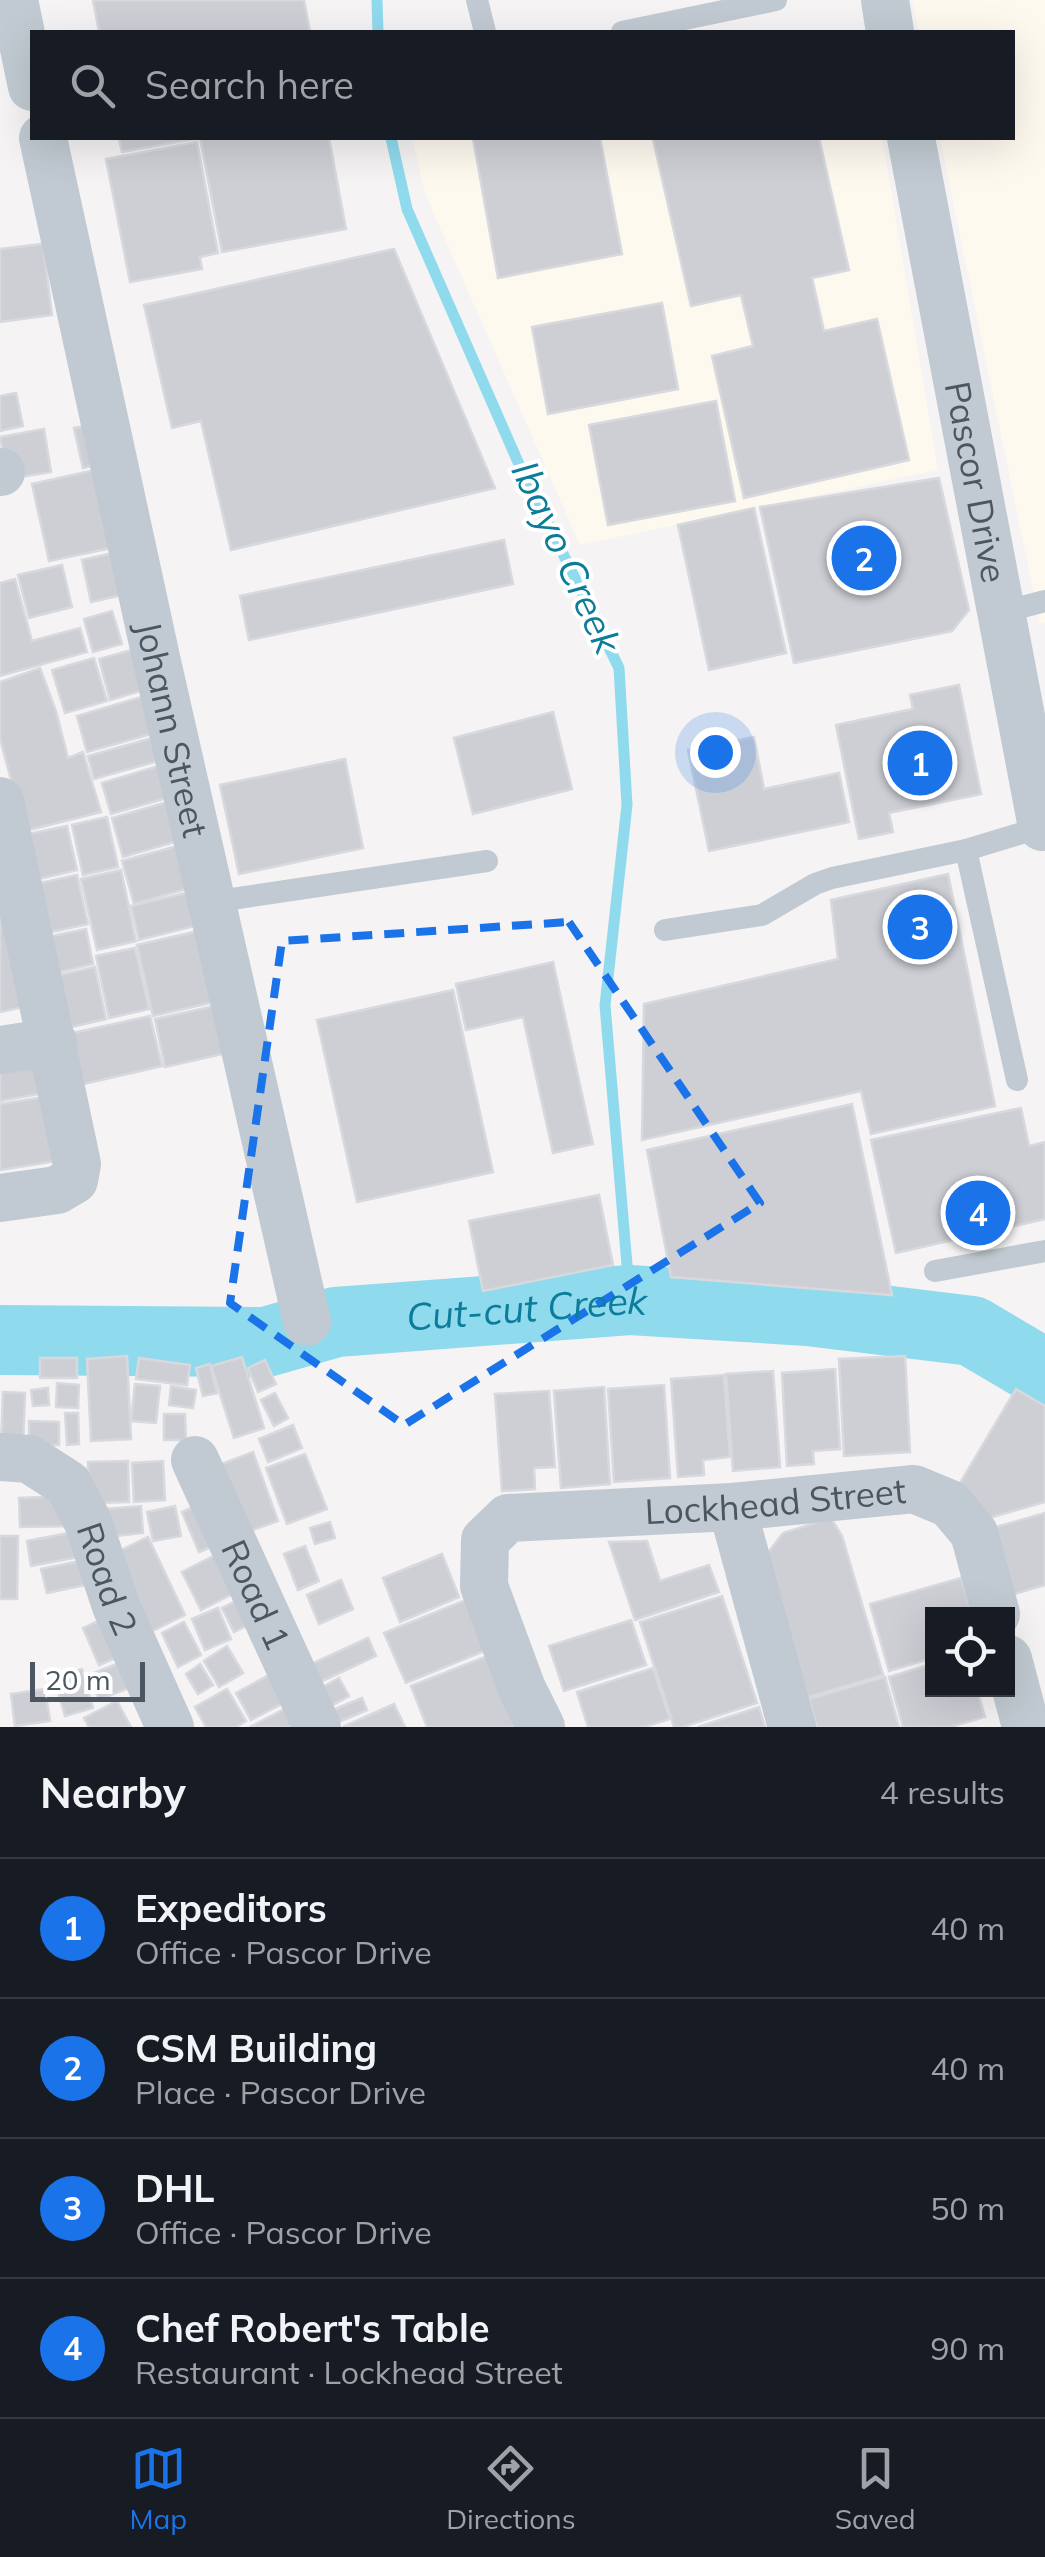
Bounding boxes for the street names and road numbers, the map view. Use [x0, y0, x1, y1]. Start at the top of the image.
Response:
street label: Pascor Drive [936, 378, 1017, 586]
street label: Johann Street [127, 617, 218, 841]
street label: Lockhead Street [644, 1468, 908, 1533]
street label: Road 2 [68, 1517, 148, 1642]
street label: Road 1 [212, 1533, 301, 1657]

